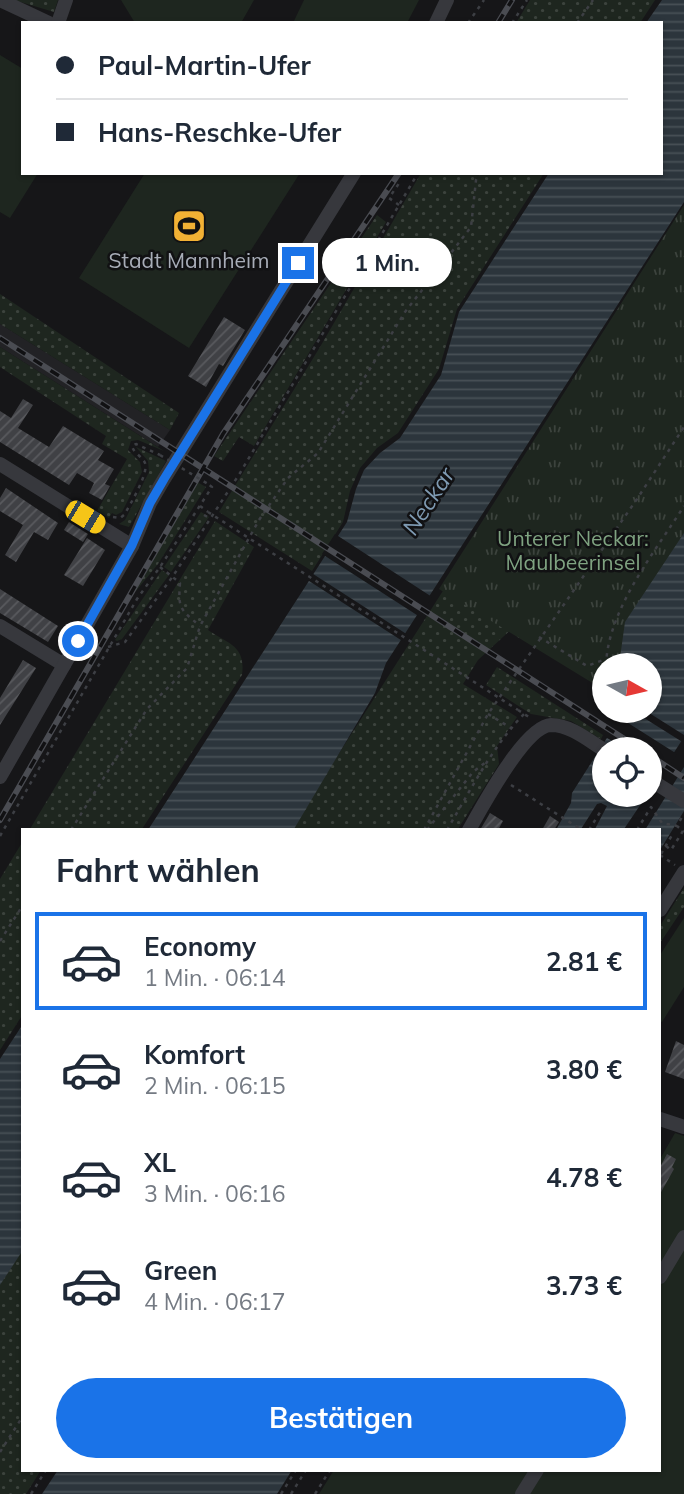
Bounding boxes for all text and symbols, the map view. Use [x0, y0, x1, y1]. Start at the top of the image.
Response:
text: Paul-Martin-Ufer [98, 49, 311, 82]
text: Hans-Reschke-Ufer [98, 116, 341, 149]
sports icon: Stadt Mannheim [170, 207, 208, 245]
callout: 1 Min. [322, 238, 452, 288]
place label: Stadt Mannheim [109, 247, 269, 273]
route end [282, 247, 314, 279]
text: 1 Min. [354, 248, 420, 277]
water label: Neckar [395, 460, 461, 540]
car [62, 497, 109, 537]
park label: Unterer Neckar: Maulbeerinsel [497, 525, 649, 575]
route start [62, 625, 94, 657]
north arrow [592, 653, 662, 723]
map controls [592, 653, 662, 807]
button: locate [592, 737, 662, 807]
text: Fahrt wählen [56, 850, 260, 890]
icon: car [60, 930, 123, 993]
text: Economy [144, 930, 256, 963]
text: 2.81 € [546, 945, 622, 978]
text: 1 Min. · 06:14 [144, 963, 286, 992]
icon: car [60, 1038, 123, 1101]
text: Komfort [144, 1038, 245, 1071]
text: 3.80 € [546, 1053, 622, 1086]
text: 2 Min. · 06:15 [144, 1071, 286, 1100]
icon: car [60, 1146, 123, 1209]
text: XL [144, 1146, 176, 1179]
text: 4.78 € [546, 1161, 622, 1194]
text: 3 Min. · 06:16 [144, 1179, 286, 1208]
icon: car [60, 1254, 123, 1317]
text: Green [144, 1254, 217, 1287]
text: 3.73 € [546, 1269, 622, 1302]
text: 4 Min. · 06:17 [144, 1287, 286, 1316]
button: Bestätigen [56, 1378, 626, 1458]

